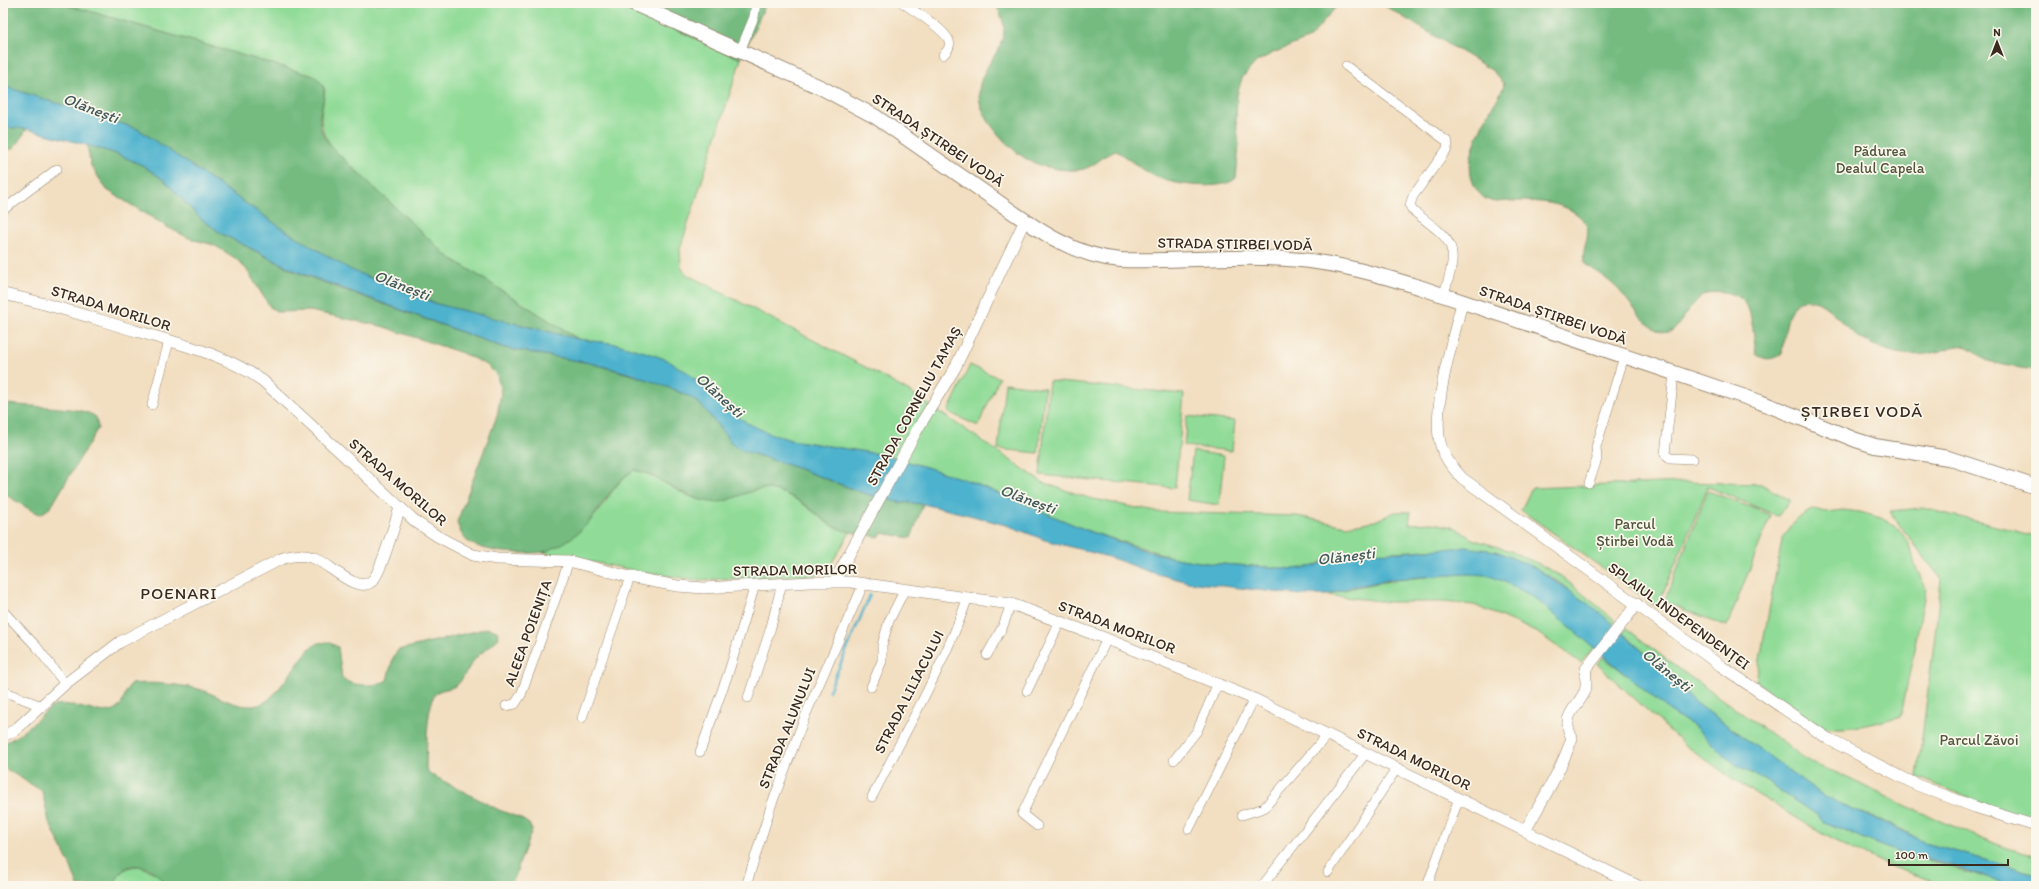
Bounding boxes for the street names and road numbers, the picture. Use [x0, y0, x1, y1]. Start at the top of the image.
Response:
street label: STRADA ȘTIRBEI VODĂ [869, 89, 1007, 191]
street label: STRADA ȘTIRBEI VODĂ [1157, 234, 1313, 254]
street label: STRADA MORILOR [49, 281, 174, 335]
street label: STRADA ȘTIRBEI VODĂ [1477, 281, 1629, 349]
street label: STRADA CORNELIU TAMAȘ [863, 323, 965, 489]
street label: STRADA MORILOR [345, 435, 451, 530]
street label: SPLAIUL INDEPENDENȚEI [1605, 559, 1753, 673]
street label: STRADA MORILOR [733, 560, 858, 580]
street label: ALEEA POIENIȚA [500, 577, 556, 689]
street label: STRADA MORILOR [1056, 596, 1179, 658]
street label: STRADA LILIACULUI [870, 628, 948, 756]
street label: STRADA ALUNULUI [755, 665, 819, 791]
street label: STRADA MORILOR [1354, 724, 1474, 795]

